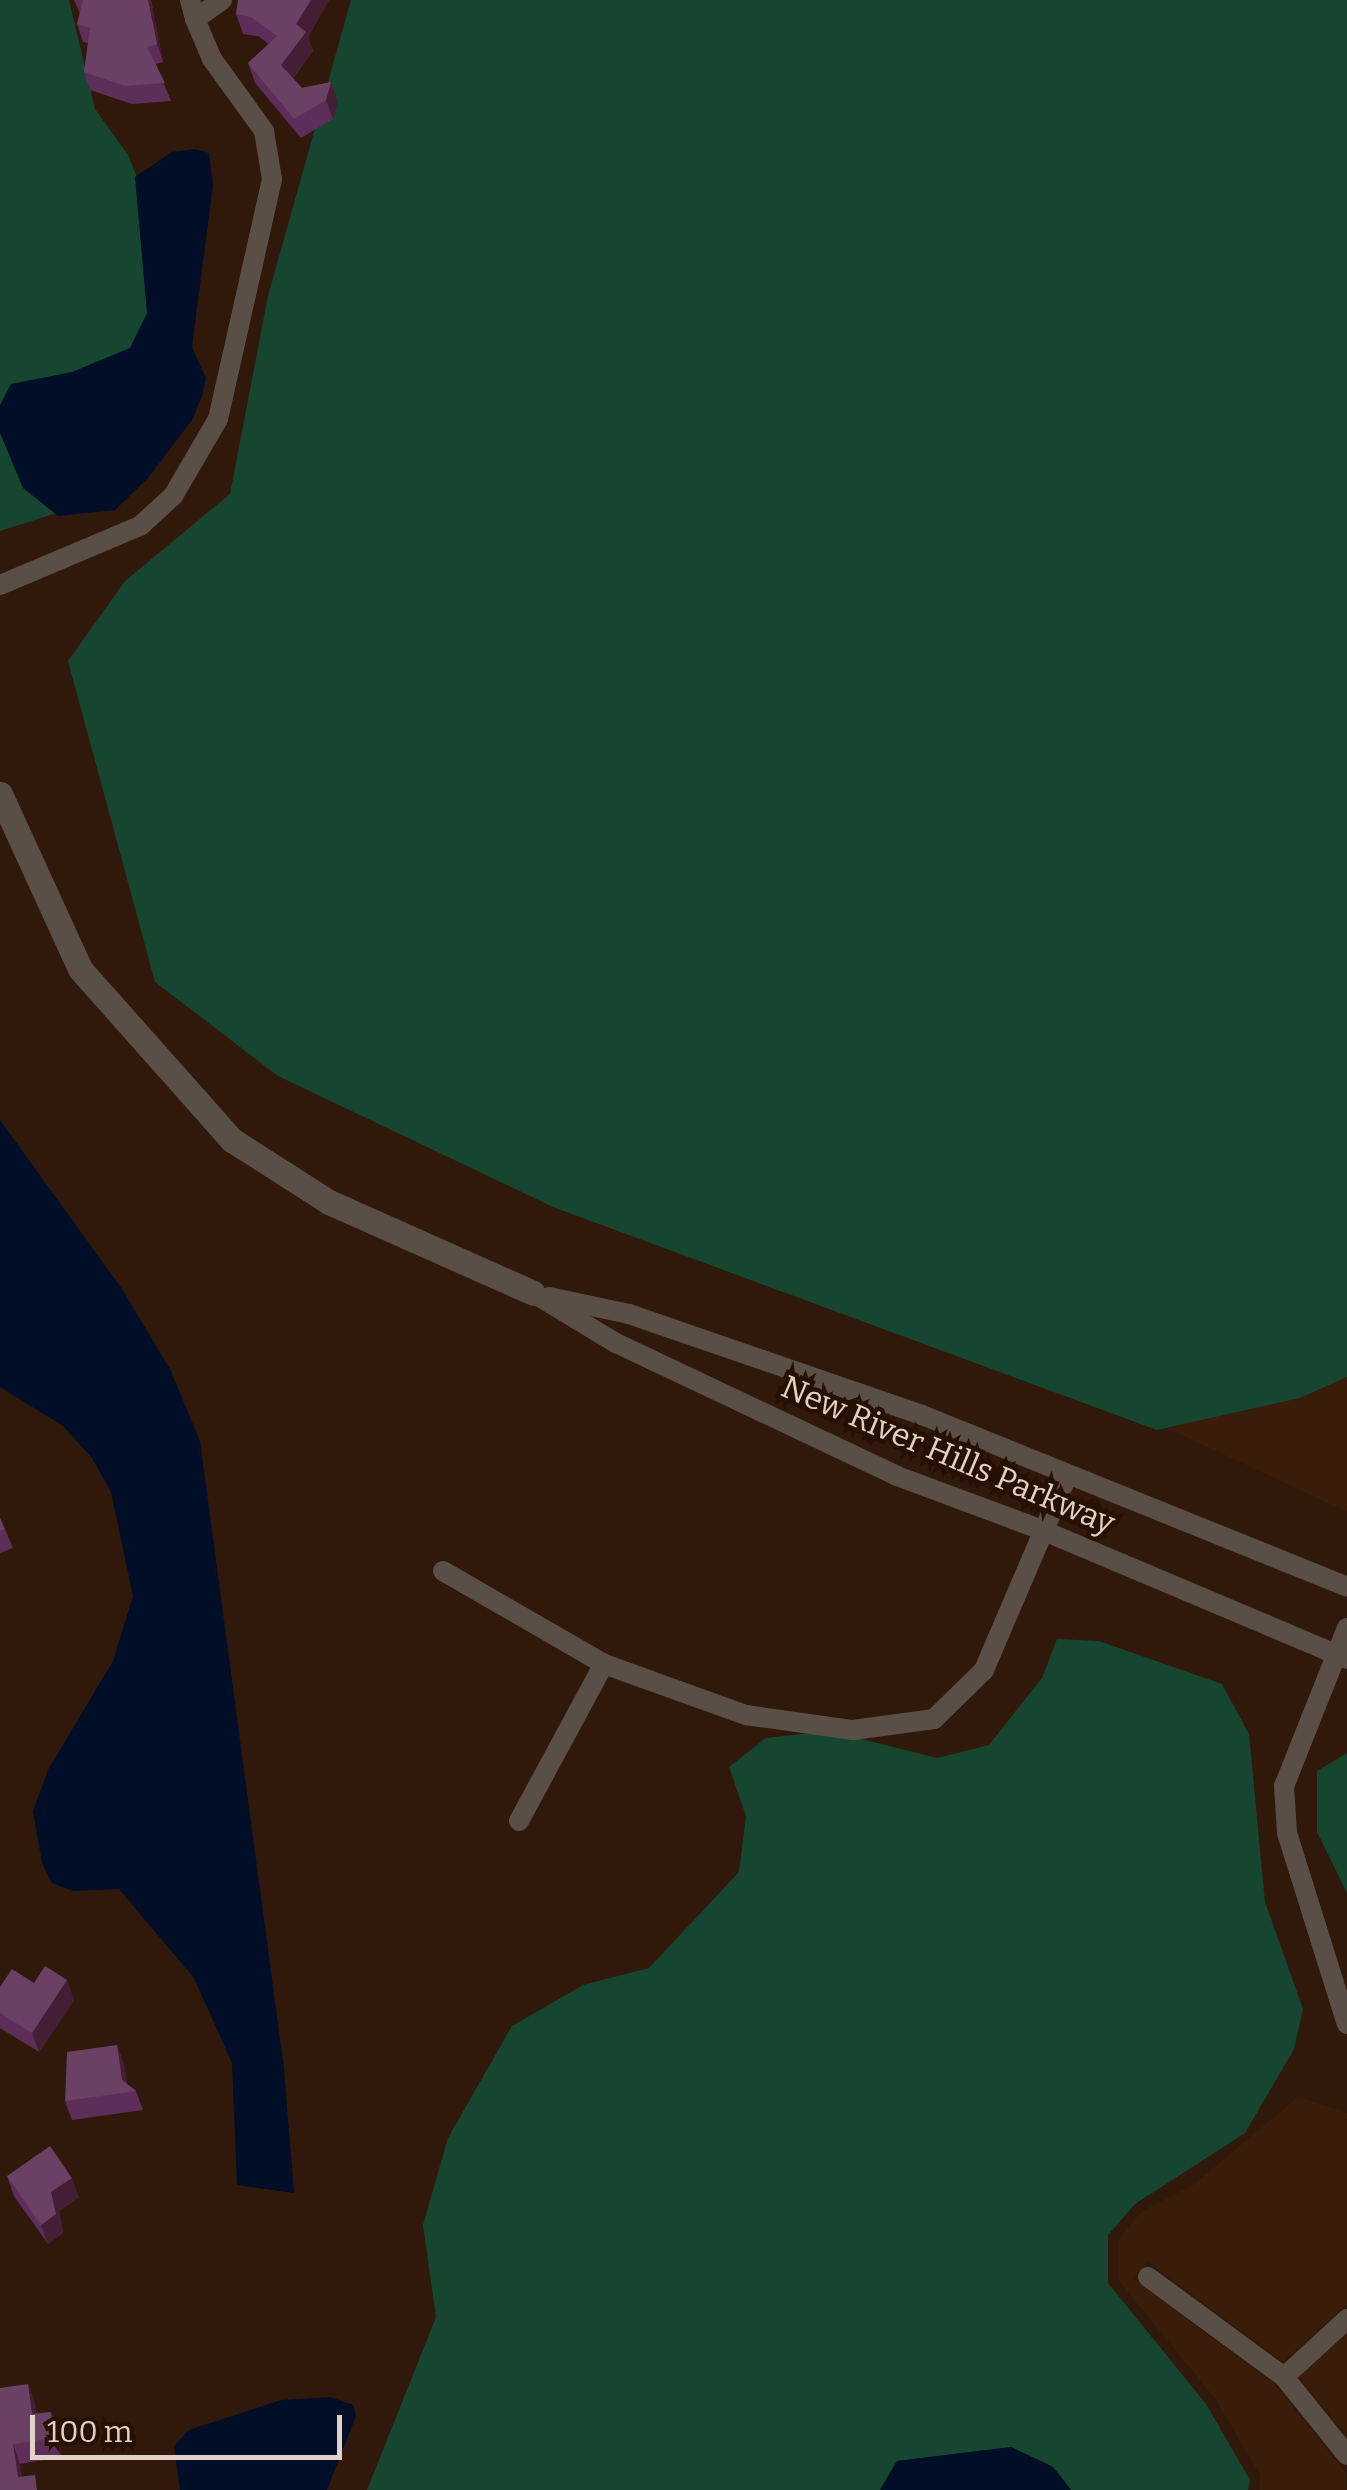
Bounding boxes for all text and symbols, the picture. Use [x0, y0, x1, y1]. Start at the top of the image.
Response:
street label: New River Hills Parkway [776, 1367, 1120, 1543]
scale bar [35, 2395, 348, 2457]
text: 100 m [47, 2414, 132, 2450]

